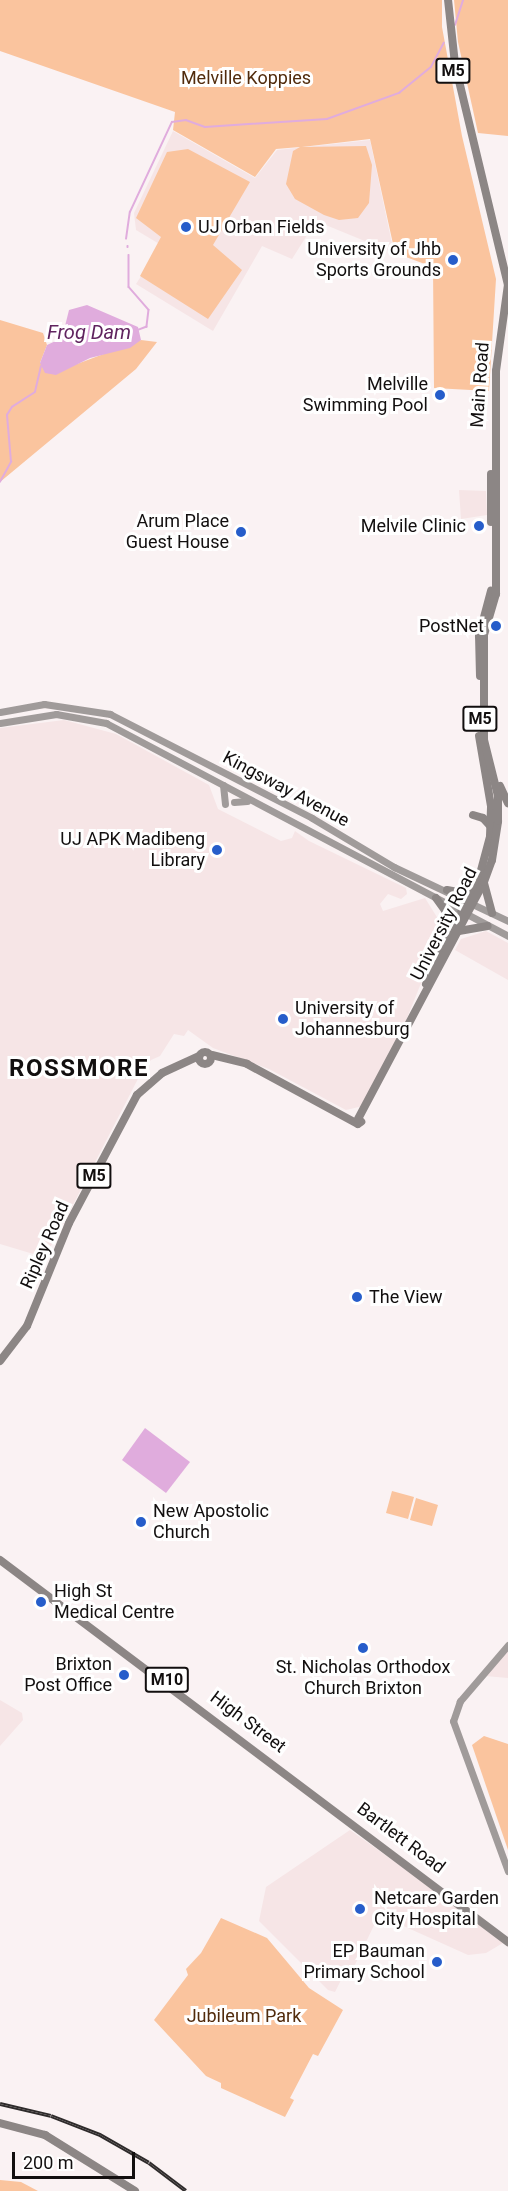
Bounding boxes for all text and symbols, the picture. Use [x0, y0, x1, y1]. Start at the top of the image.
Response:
road number: M5 [435, 58, 471, 84]
park label: Melville Koppies [181, 67, 311, 89]
place label: UJ Orban Fields [198, 216, 325, 238]
marker: UJ Orban Fields [179, 220, 193, 234]
place label: University of Jhb Sports Grounds [307, 239, 441, 282]
marker: University of Jhb Sports Grounds [446, 253, 460, 267]
water label: Frog Dam [47, 320, 131, 344]
street label: Main Road [466, 342, 494, 428]
place label: Melville Swimming Pool [303, 374, 428, 416]
marker: Melville Swimming Pool [433, 388, 447, 402]
place label: Arum Place Guest House [126, 511, 229, 554]
place label: Melvile Clinic [361, 515, 466, 537]
marker: Melvile Clinic [470, 517, 488, 535]
marker: Arum Place Guest House [234, 525, 248, 539]
place label: PostNet [419, 615, 484, 637]
marker: PostNet [489, 619, 503, 633]
road number: M5 [462, 706, 498, 732]
street label: Kingsway Avenue [219, 747, 353, 831]
place label: UJ APK Madibeng Library [60, 829, 205, 872]
marker: UJ APK Madibeng Library [210, 843, 224, 857]
street label: University Road [406, 864, 482, 984]
place label: University of Johannesburg [295, 998, 410, 1040]
marker: University of Johannesburg [276, 1012, 290, 1026]
district label: ROSSMORE [9, 1055, 149, 1083]
road number: M5 [76, 1163, 112, 1189]
street label: Ripley Road [16, 1198, 74, 1292]
place label: The View [369, 1286, 443, 1308]
marker: The View [350, 1290, 364, 1304]
place label: New Apostolic Church [153, 1501, 269, 1544]
marker: New Apostolic Church [134, 1515, 148, 1529]
place label: High St Medical Centre [54, 1581, 174, 1624]
marker: High St Medical Centre [32, 1593, 50, 1611]
marker: St. Nicholas Orthodox Church Brixton [356, 1641, 370, 1655]
place label: Brixton Post Office [24, 1654, 112, 1696]
place label: St. Nicholas Orthodox Church Brixton [276, 1657, 450, 1700]
road number: M10 [144, 1667, 190, 1693]
marker: Brixton Post Office [117, 1668, 131, 1682]
street label: High Street [206, 1687, 290, 1757]
street label: Bartlett Road [353, 1798, 449, 1878]
place label: Netcare Garden City Hospital [374, 1888, 499, 1930]
marker: Netcare Garden City Hospital [351, 1900, 369, 1918]
place label: EP Bauman Primary School [303, 1941, 425, 1984]
marker: EP Bauman Primary School [430, 1955, 444, 1969]
park label: Jubileum Park [187, 2005, 301, 2027]
scale bar [15, 2140, 138, 2178]
text: 200 m [23, 2152, 74, 2173]

